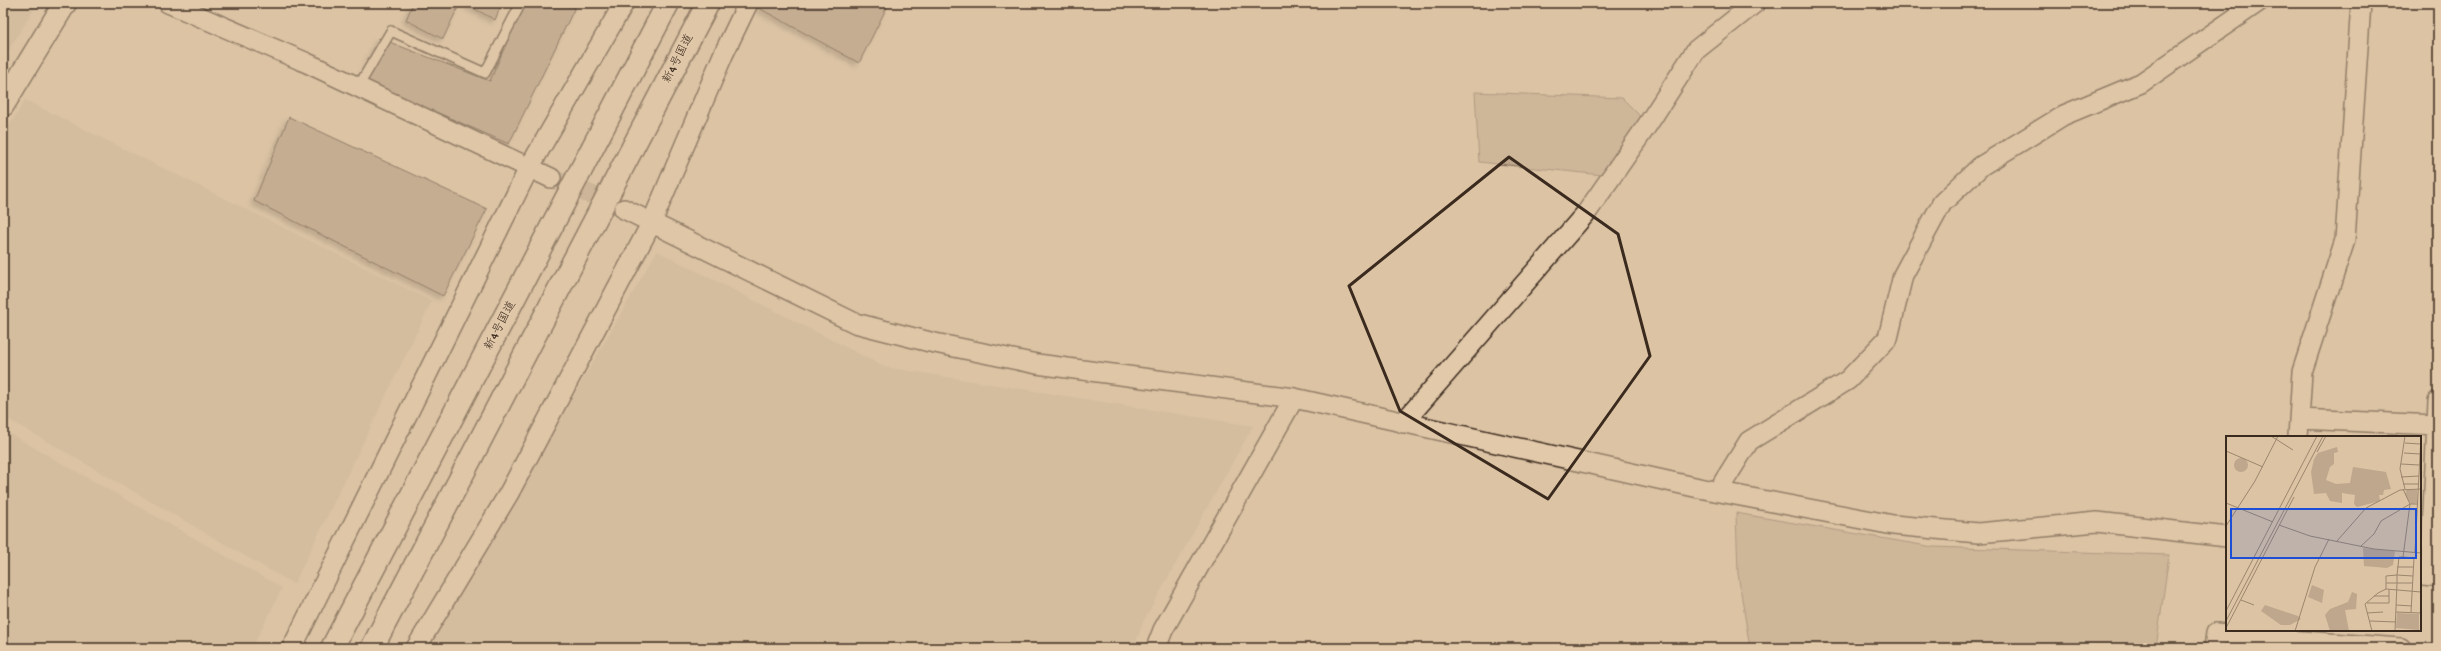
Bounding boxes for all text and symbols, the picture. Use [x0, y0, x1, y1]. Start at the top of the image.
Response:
street label: 新4号国道 [660, 31, 697, 86]
street label: 新4号国道 [481, 299, 520, 353]
inset map [2226, 436, 2421, 631]

